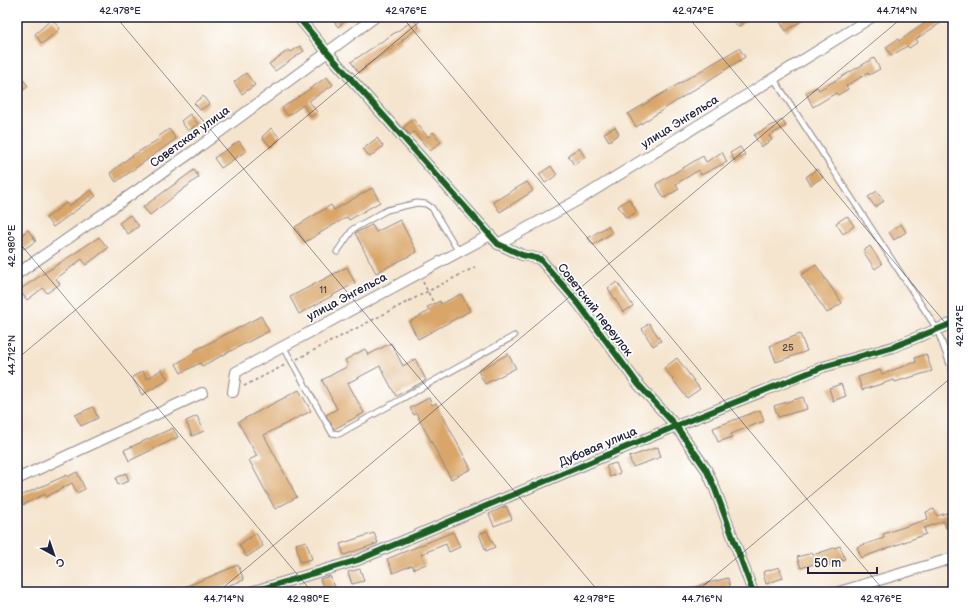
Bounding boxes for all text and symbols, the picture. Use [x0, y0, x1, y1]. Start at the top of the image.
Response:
text: 42.978°E [99, 5, 141, 17]
text: 42.976°E [385, 5, 427, 17]
text: 42.974°E [672, 5, 714, 17]
text: 44.714°N [877, 5, 917, 17]
street label: улица Энгельса [638, 92, 722, 152]
street label: Советская улица [147, 103, 233, 171]
text: 42.980°E [6, 224, 18, 267]
street label: Советский переулок [554, 261, 636, 360]
street label: улица Энгельса [304, 270, 390, 324]
house number: 11 [319, 284, 327, 296]
text: 42.974°E [954, 305, 966, 347]
text: 44.712°N [6, 335, 18, 375]
house number: 25 [782, 342, 794, 354]
street label: Дубовая улица [557, 424, 639, 470]
north arrow [34, 535, 74, 575]
scale bar [808, 549, 877, 575]
text: С [53, 555, 67, 570]
text: 50 m [814, 556, 841, 571]
text: 44.714°N [204, 593, 244, 605]
text: 42.980°E [287, 593, 330, 605]
text: 42.978°E [573, 593, 615, 605]
text: 44.716°N [682, 593, 722, 605]
text: 42.976°E [860, 593, 902, 605]

